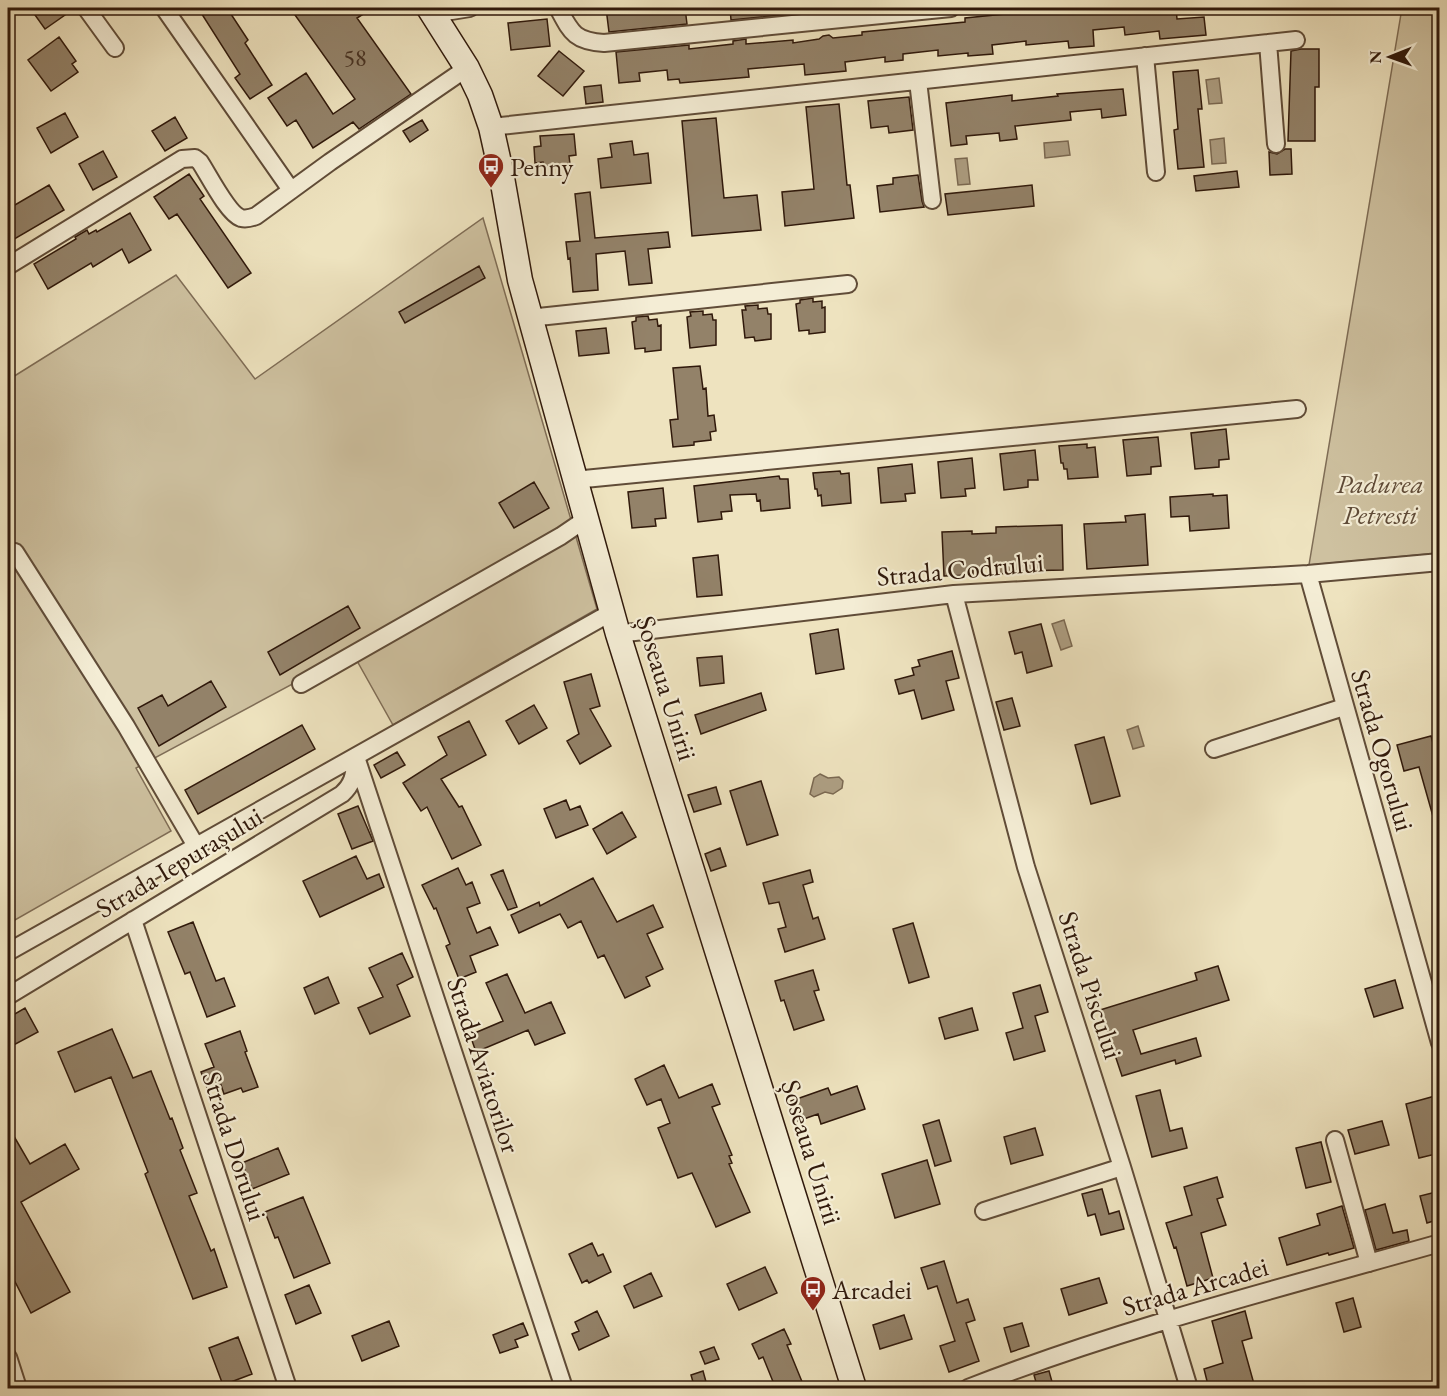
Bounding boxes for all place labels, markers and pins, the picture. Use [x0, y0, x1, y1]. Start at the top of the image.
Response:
place label: Penny [510, 149, 574, 184]
bus stop icon: Penny [476, 151, 506, 189]
place label: Arcadei [831, 1272, 912, 1307]
bus stop icon: Arcadei [798, 1274, 828, 1312]

